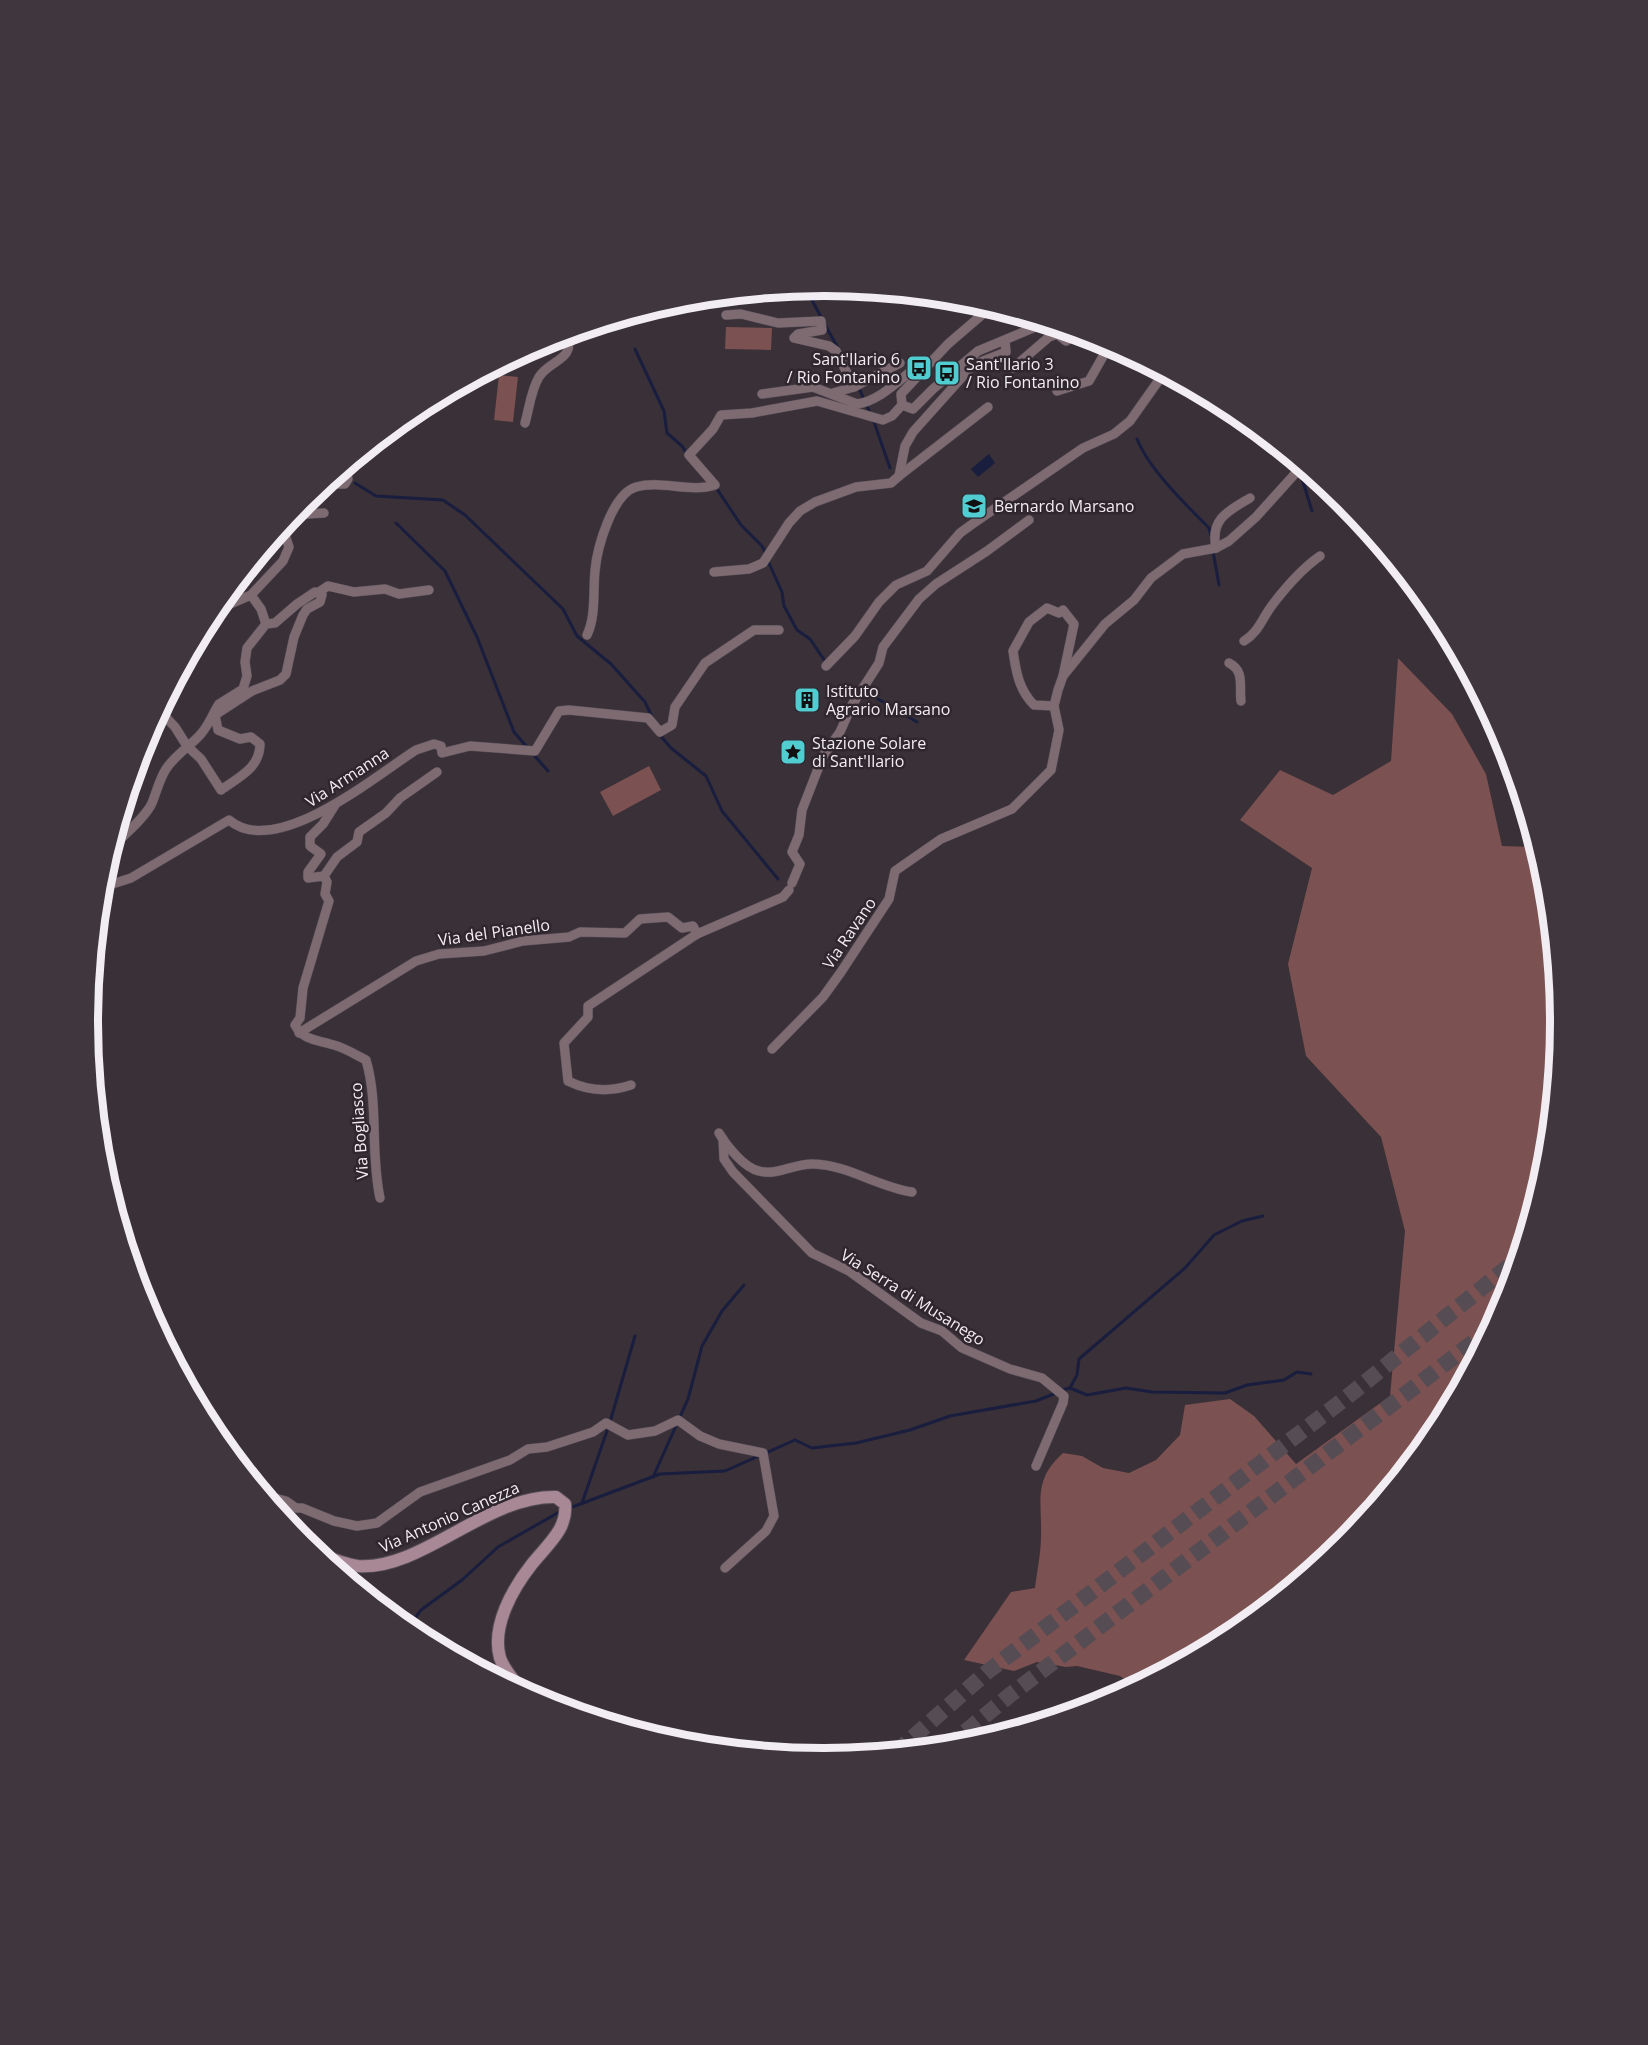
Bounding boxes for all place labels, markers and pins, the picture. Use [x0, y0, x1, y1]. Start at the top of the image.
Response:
place label: Sant'Ilario 6 / Rio Fontanino [787, 348, 900, 388]
bus stop icon: Sant'Ilario 6 / Rio Fontanino [904, 353, 934, 383]
place label: Sant'Ilario 3 / Rio Fontanino [966, 353, 1079, 393]
bus stop icon: Sant'Ilario 3 / Rio Fontanino [932, 358, 962, 388]
school or university icon: Bernardo Marsano [959, 491, 989, 521]
place label: Bernardo Marsano [994, 495, 1134, 517]
place label: Istituto Agrario Marsano [826, 680, 950, 720]
building icon: Istituto Agrario Marsano [792, 685, 822, 715]
place label: Stazione Solare di Sant'Ilario [812, 732, 926, 772]
place icon: Stazione Solare di Sant'Ilario [778, 737, 808, 767]

